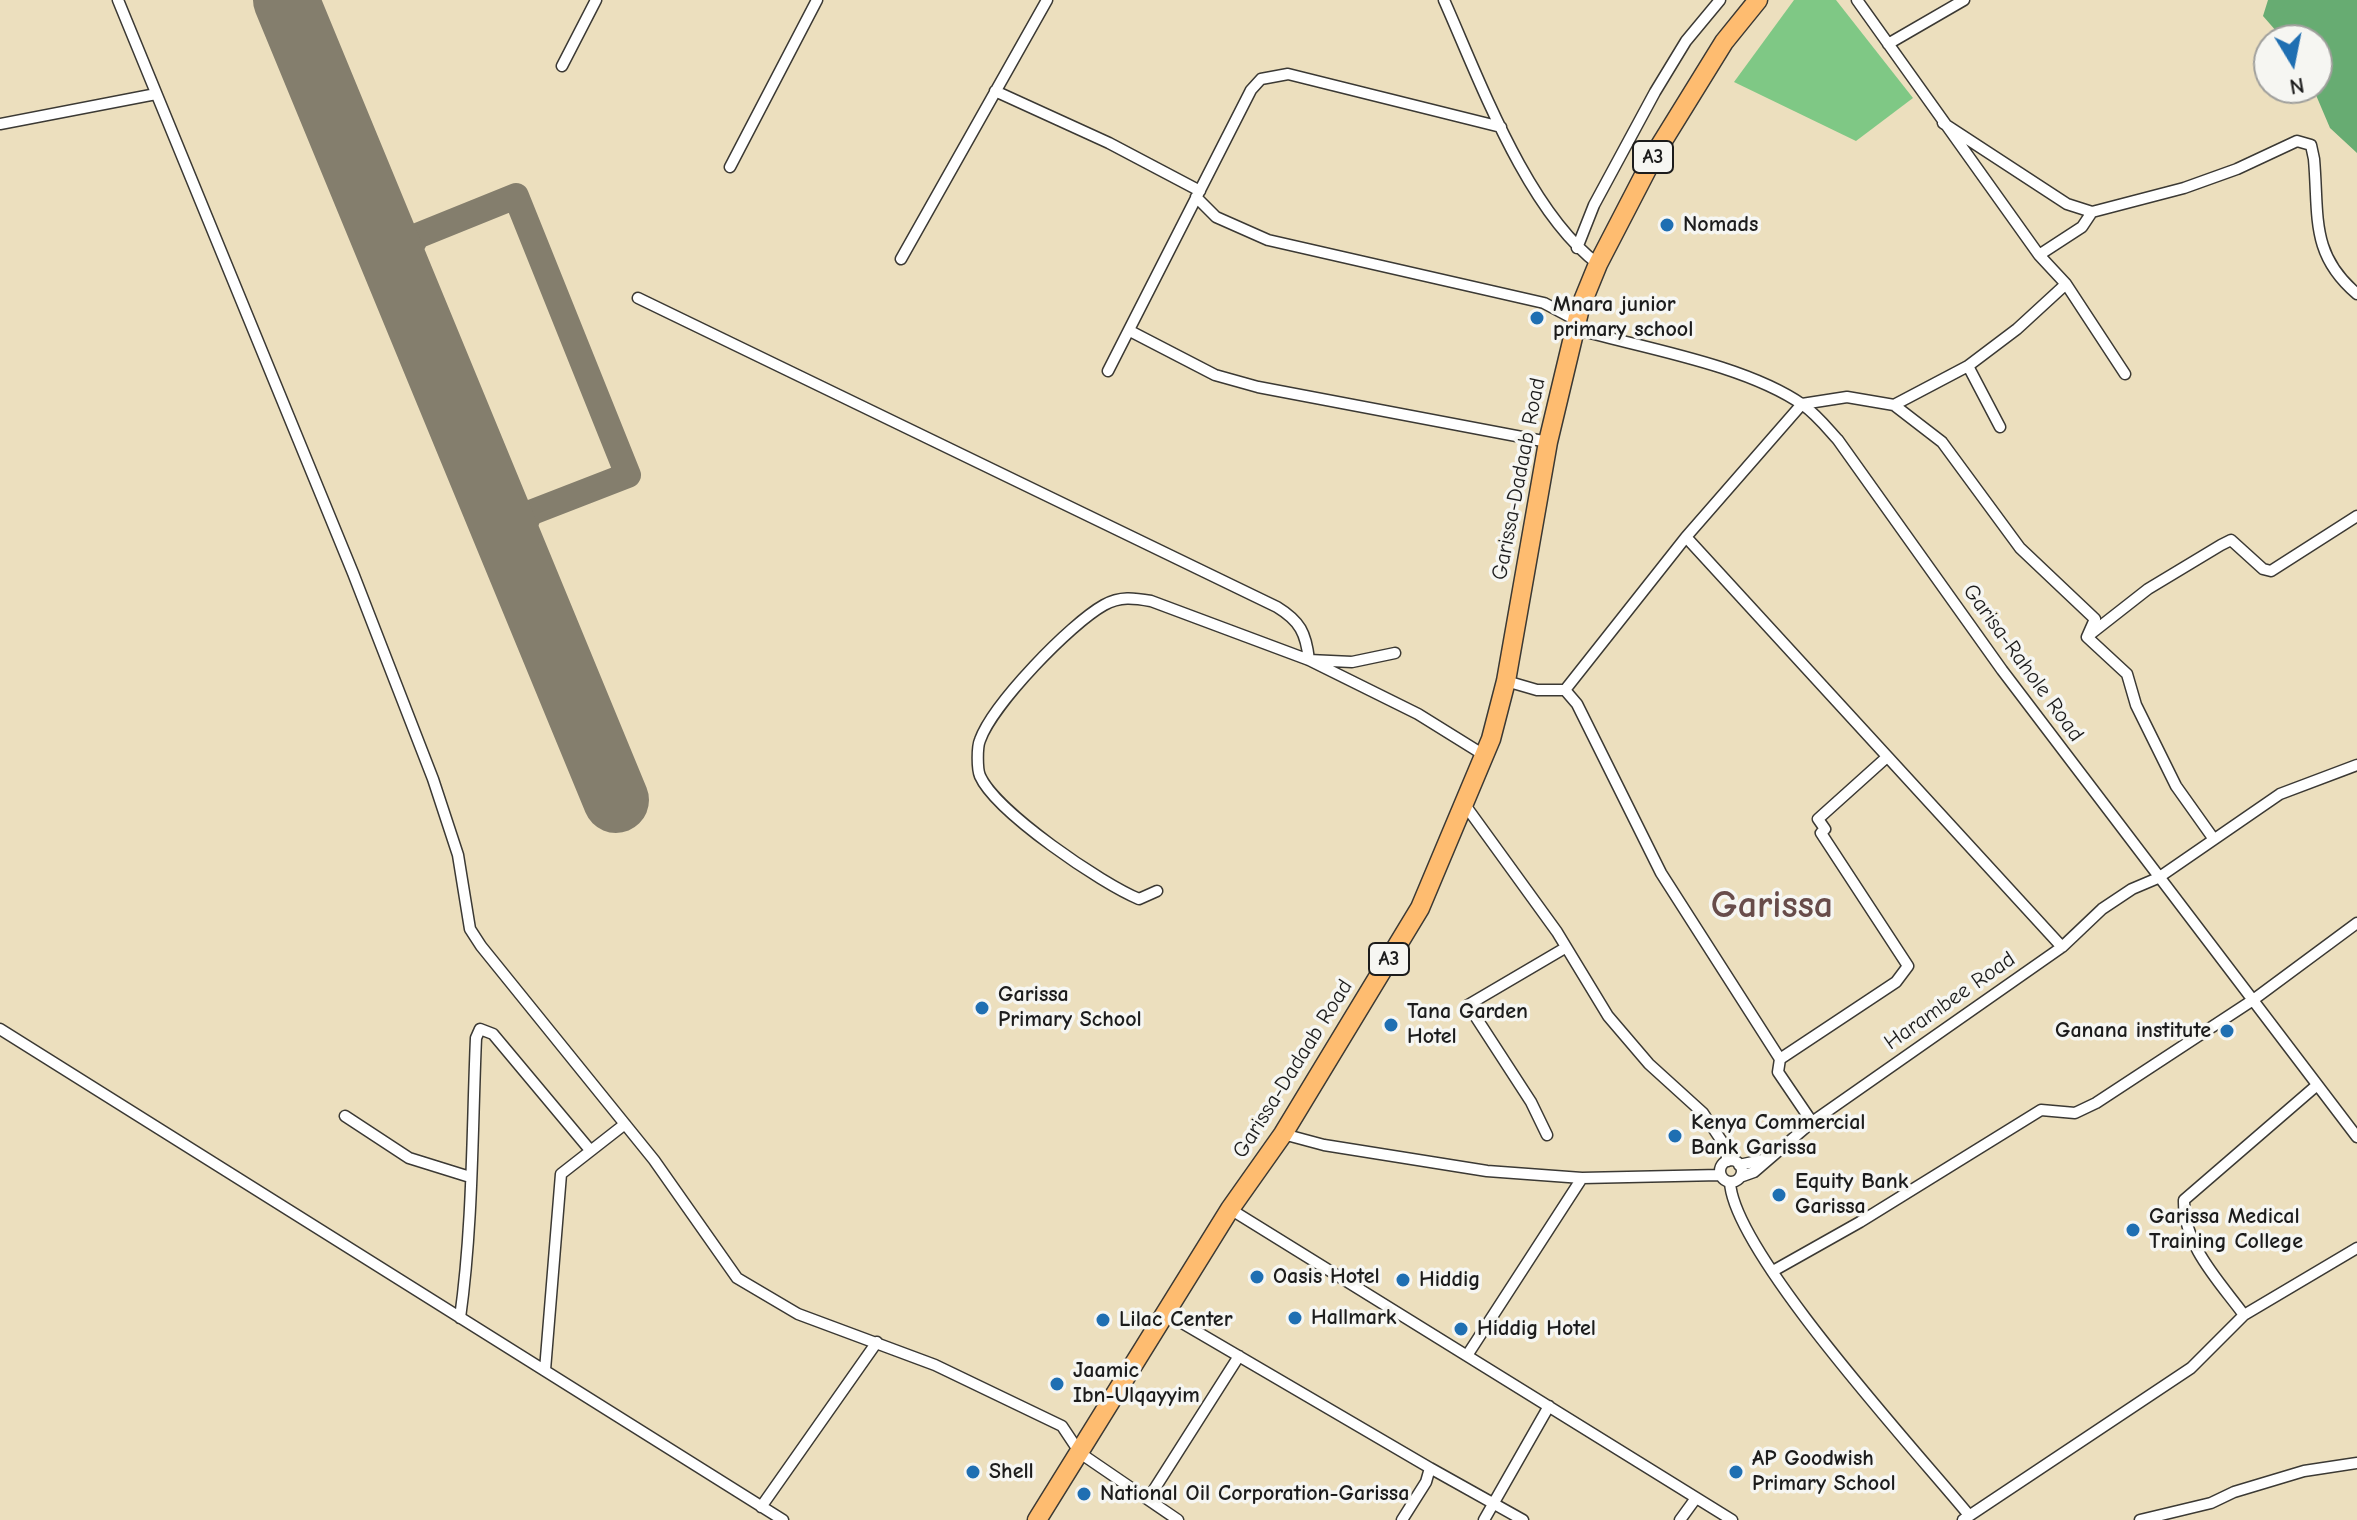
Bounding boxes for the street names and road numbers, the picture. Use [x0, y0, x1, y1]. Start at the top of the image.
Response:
road number: A3 [1633, 141, 1673, 173]
street label: Garissa-Dadaab Road [1486, 376, 1552, 582]
street label: Garisa-Rahole Road [1957, 579, 2089, 747]
road number: A3 [1369, 943, 1409, 975]
street label: Harambee Road [1879, 946, 2021, 1056]
street label: Garissa-Dadaab Road [1227, 975, 1359, 1163]

